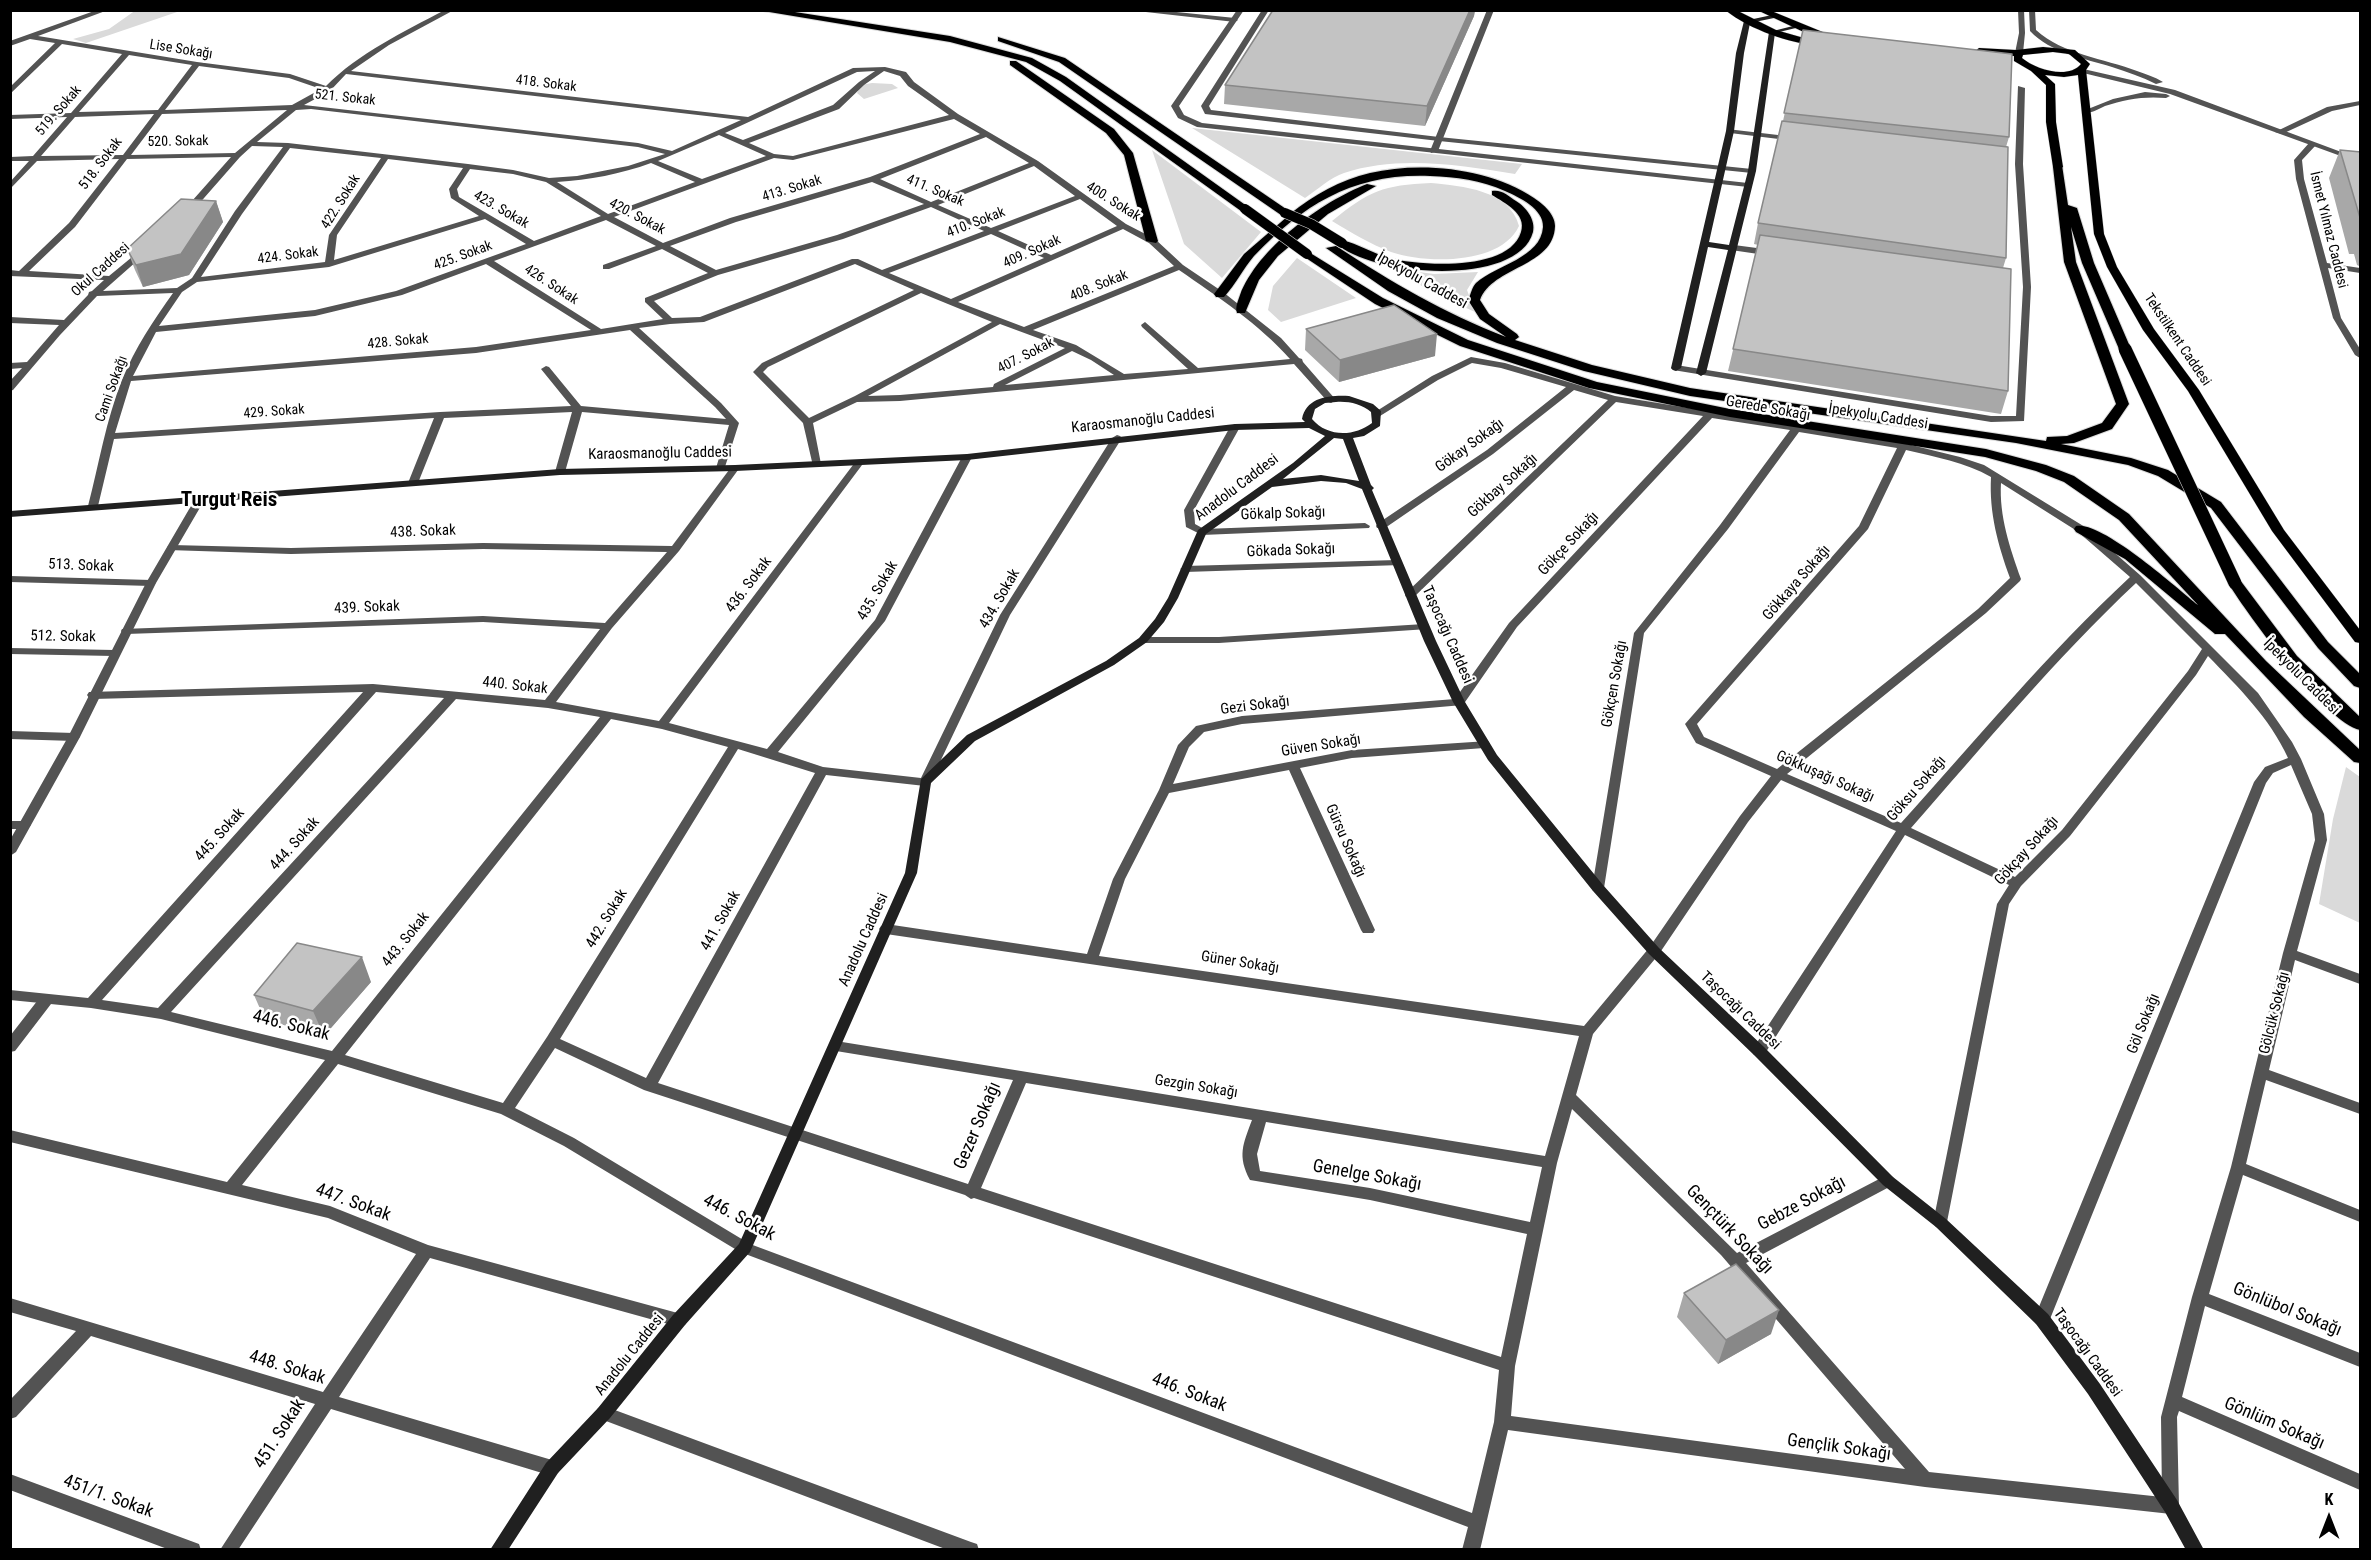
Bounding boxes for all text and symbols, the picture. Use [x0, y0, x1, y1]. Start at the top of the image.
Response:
street label: Lise Sokağı [148, 37, 214, 63]
street label: 418. Sokak [515, 72, 577, 96]
street label: 519. Sokak [33, 82, 85, 140]
street label: 521. Sokak [314, 86, 376, 110]
street label: 520. Sokak [147, 133, 209, 151]
street label: 518. Sokak [76, 134, 126, 194]
street label: İsmet Yılmaz Caddesi [2305, 170, 2351, 290]
street label: 411. Sokak [904, 171, 966, 211]
street label: 422. Sokak [318, 172, 364, 232]
street label: 413. Sokak [760, 172, 824, 206]
street label: 400. Sokak [1083, 179, 1143, 225]
street label: 423. Sokak [470, 187, 532, 233]
street label: 420. Sokak [606, 195, 668, 239]
street label: 410. Sokak [944, 204, 1008, 242]
street label: 409. Sokak [1001, 232, 1063, 272]
street label: 425. Sokak [431, 238, 495, 274]
street label: Okul Caddesi [68, 239, 134, 301]
street label: 424. Sokak [257, 244, 319, 268]
street label: İpekyolu Caddesi [1374, 249, 1470, 313]
street label: 426. Sokak [521, 261, 581, 309]
street label: 408. Sokak [1067, 267, 1131, 305]
street label: Tekstilkent Caddesi [2140, 291, 2214, 389]
street label: 428. Sokak [367, 331, 429, 353]
street label: 407. Sokak [995, 335, 1057, 377]
street label: Cami Sokağı [92, 354, 132, 424]
street label: Gerede Sokağı [1724, 393, 1812, 425]
street label: İpekyolu Caddesi [1827, 400, 1929, 434]
street label: 429. Sokak [243, 401, 305, 423]
street label: Karaosmanoğlu Caddesi [1071, 405, 1215, 437]
street label: Gökay Sokağı [1432, 415, 1508, 477]
street label: Karaosmanoğlu Caddesi [588, 444, 732, 464]
street label: Gökbay Sokağı [1464, 450, 1542, 522]
street label: Anadolu Caddesi [1192, 451, 1282, 525]
district label: Turgut Reis [181, 488, 277, 514]
street label: Gökalp Sokağı [1240, 504, 1326, 524]
street label: Gökçe Sokağı [1535, 508, 1603, 580]
street label: 438. Sokak [390, 522, 456, 542]
street label: Gökada Sokağı [1246, 540, 1336, 562]
street label: Gökkaya Sokağı [1759, 542, 1835, 624]
street label: 436. Sokak [722, 553, 776, 617]
street label: 513. Sokak [48, 556, 114, 576]
street label: 435. Sokak [854, 558, 902, 624]
street label: 434. Sokak [976, 566, 1024, 632]
street label: Taşocağı Caddesi [1417, 583, 1477, 687]
street label: 439. Sokak [334, 598, 400, 618]
street label: 512. Sokak [30, 627, 96, 647]
street label: İpekyolu Caddesi [2259, 635, 2343, 719]
street label: Gökçen Sokağı [1599, 639, 1631, 729]
street label: 440. Sokak [481, 674, 549, 698]
street label: Gezi Sokağı [1219, 693, 1291, 719]
street label: Güven Sokağı [1280, 731, 1362, 761]
street label: Gökkuşağı Sokağı [1773, 747, 1877, 807]
street label: Göksu Sokağı [1884, 753, 1950, 825]
street label: Gürsu Sokağı [1321, 802, 1369, 880]
street label: 445. Sokak [191, 805, 249, 865]
street label: Gökçay Sokağı [1991, 813, 2063, 889]
street label: 444. Sokak [266, 814, 324, 874]
street label: 442. Sokak [582, 886, 632, 952]
street label: 441. Sokak [697, 888, 745, 954]
street label: Anadolu Caddesi [835, 891, 893, 989]
street label: 443. Sokak [378, 909, 434, 971]
street label: Güner Sokağı [1200, 948, 1280, 978]
street label: Taşocağı Caddesi [1696, 968, 1784, 1054]
street label: Gölcük Sokağı [2256, 970, 2294, 1056]
street label: Göl Sokağı [2124, 991, 2164, 1057]
street label: 446. Sokak [250, 1006, 332, 1046]
street label: Gezgin Sokağı [1153, 1072, 1239, 1102]
street label: Gezer Sokağı [950, 1079, 1006, 1173]
street label: Genelge Sokağı [1311, 1156, 1423, 1196]
street label: Gebze Sokağı [1754, 1172, 1850, 1236]
street label: 447. Sokak [312, 1179, 394, 1227]
street label: Gençtürk Sokağı [1681, 1181, 1777, 1279]
street label: 446. Sokak [699, 1190, 779, 1246]
street label: Gönlübol Sokağı [2229, 1278, 2345, 1342]
street label: Taşocağı Caddesi [2049, 1305, 2125, 1401]
street label: Anadolu Caddesi [592, 1310, 668, 1400]
street label: 448. Sokak [246, 1346, 328, 1390]
street label: 446. Sokak [1148, 1369, 1230, 1417]
street label: Gönlüm Sokağı [2220, 1393, 2328, 1455]
street label: 451. Sokak [249, 1395, 311, 1473]
street label: Gençlik Sokağı [1786, 1430, 1892, 1466]
street label: 451/1. Sokak [60, 1471, 156, 1523]
north arrow [2299, 1488, 2359, 1548]
text: K [2325, 1490, 2333, 1509]

